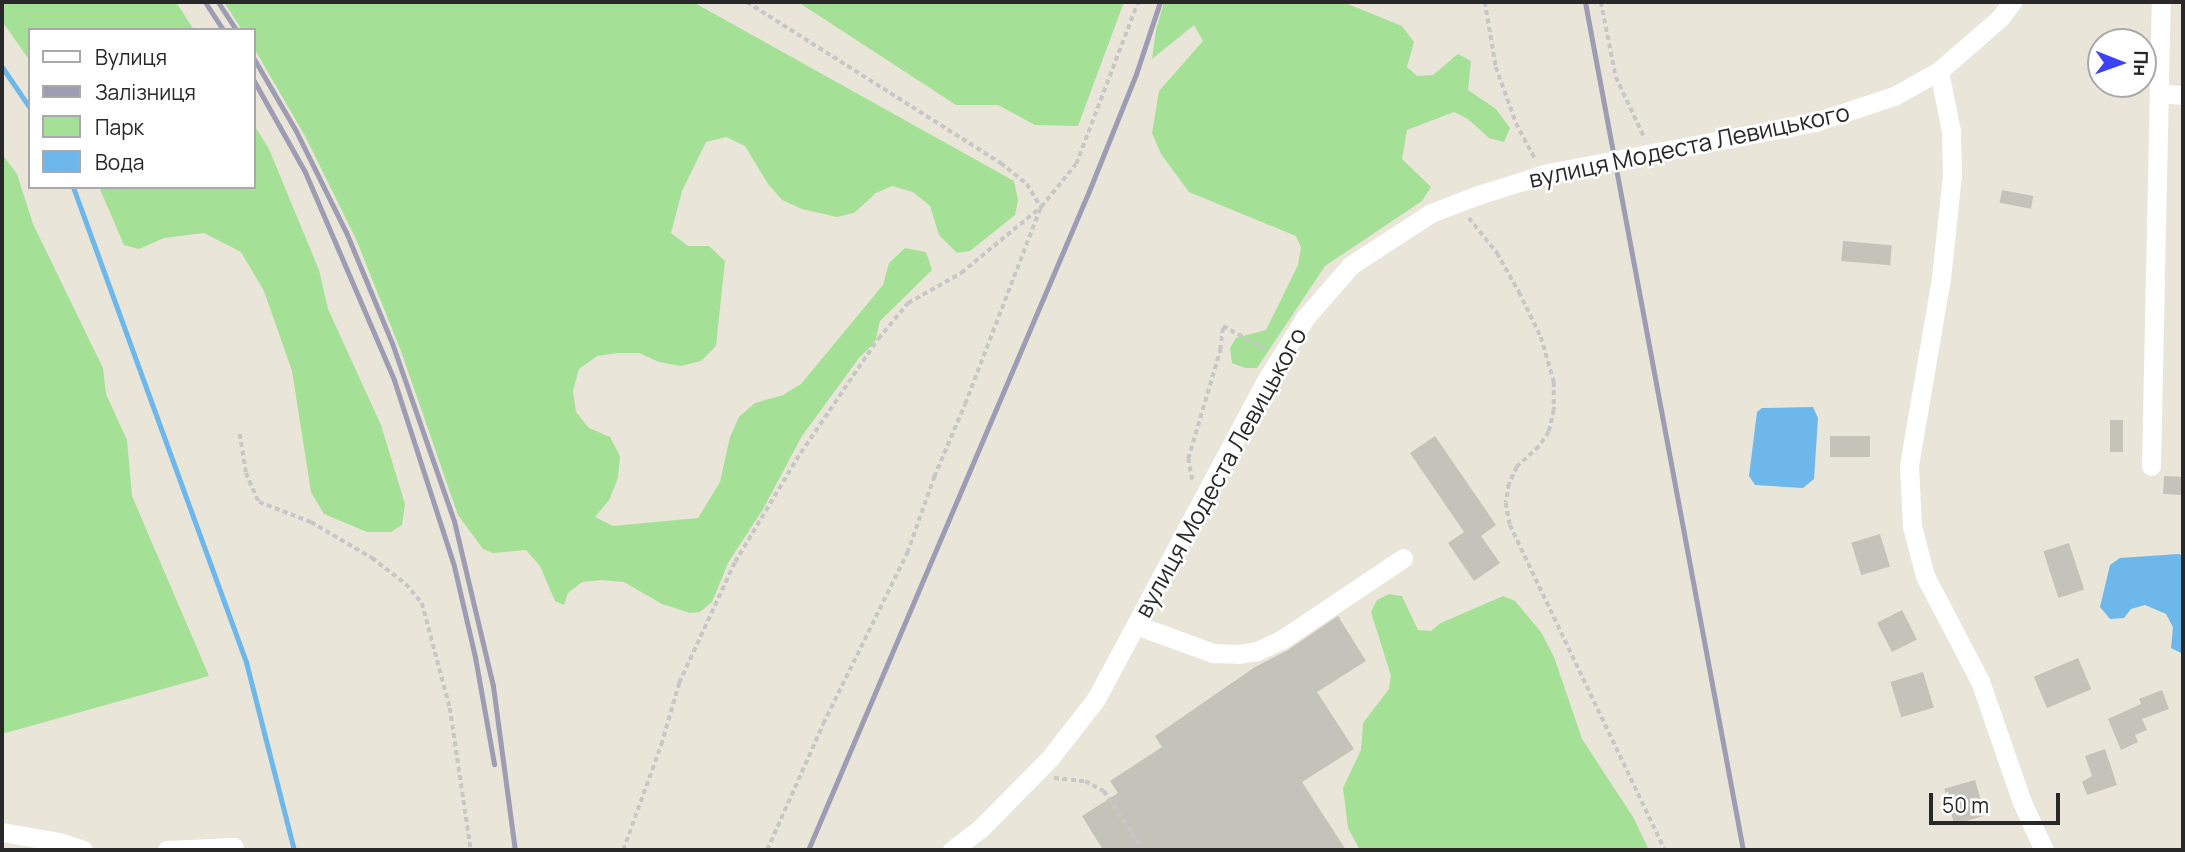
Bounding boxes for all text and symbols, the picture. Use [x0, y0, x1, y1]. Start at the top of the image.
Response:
legend [28, 28, 256, 189]
north arrow [2087, 28, 2157, 98]
text: Вулиця [95, 43, 167, 71]
text: Пн [2128, 50, 2154, 76]
text: Залізниця [95, 78, 196, 106]
street label: вулиця Модеста Левицького [1526, 97, 1852, 193]
text: Парк [95, 113, 144, 141]
text: Вода [95, 148, 145, 176]
street label: вулиця Модеста Левицького [1128, 322, 1312, 622]
scale bar [1933, 778, 2064, 822]
text: 50 m [1942, 791, 1989, 819]

